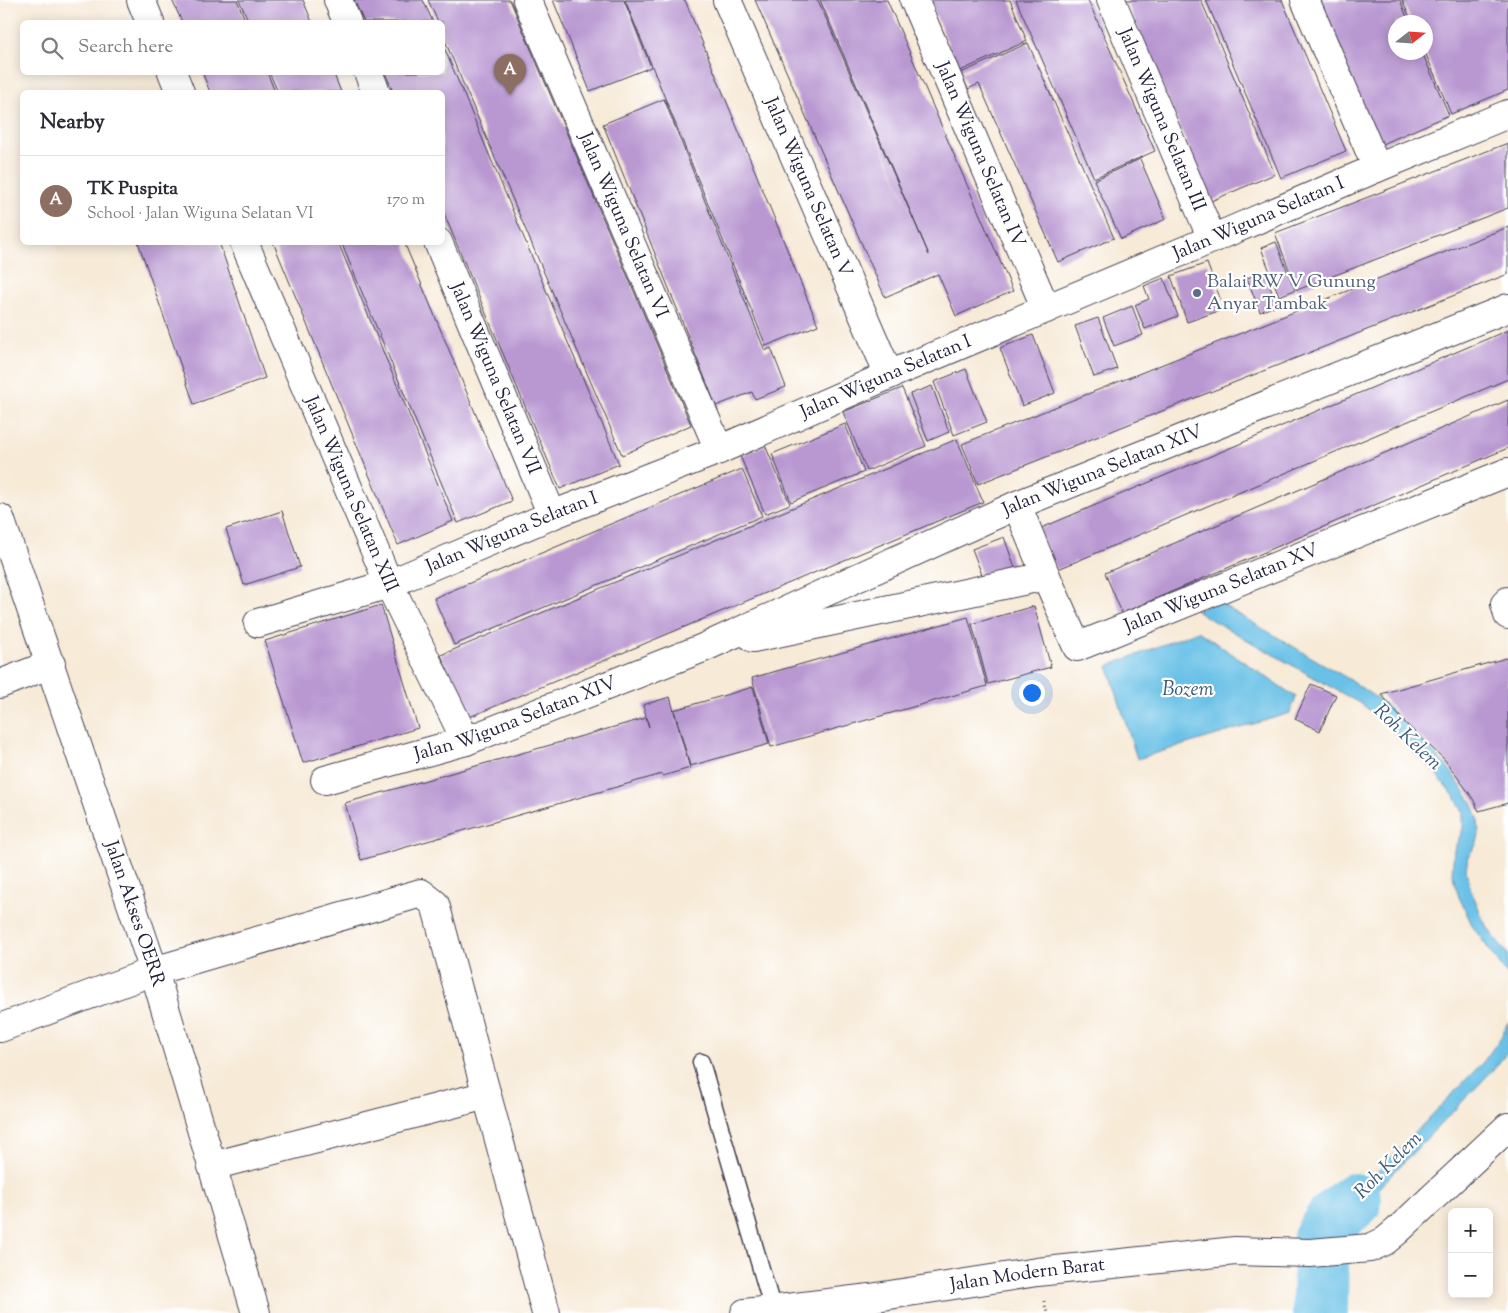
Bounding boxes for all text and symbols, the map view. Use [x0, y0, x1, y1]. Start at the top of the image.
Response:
north arrow [1388, 15, 1433, 60]
search box [20, 20, 445, 75]
street label: Jalan Wiguna Selatan III [1111, 23, 1212, 216]
icon: search [38, 34, 66, 62]
text: Search here [78, 34, 173, 61]
pin: A [494, 54, 526, 95]
street label: Jalan Wiguna Selatan IV [928, 57, 1032, 251]
street label: Jalan Wiguna Selatan V [757, 92, 859, 281]
text: Nearby [40, 108, 105, 138]
street label: Jalan Wiguna Selatan VI [571, 127, 675, 322]
street label: Jalan Wiguna Selatan I [1168, 170, 1349, 268]
text: TK Puspita [87, 176, 178, 203]
text: A [50, 189, 63, 212]
text: 170 m [387, 189, 425, 212]
text: School · Jalan Wiguna Selatan VI [87, 203, 313, 226]
place label: Balai RW V Gunung Anyar Tambak [1207, 269, 1376, 318]
street label: Jalan Wiguna Selatan VII [443, 278, 547, 479]
marker: Balai RW V Gunung Anyar Tambak [1191, 287, 1203, 299]
street label: Jalan Wiguna Selatan I [795, 328, 976, 426]
street label: Jalan Wiguna Selatan XIII [297, 391, 405, 597]
street label: Jalan Wiguna Selatan XIV [997, 418, 1207, 524]
street label: Jalan Wiguna Selatan I [421, 485, 602, 581]
street label: Jalan Wiguna Selatan XV [1119, 537, 1323, 640]
street label: Jalan Wiguna Selatan XIV [410, 670, 620, 768]
water label: Bozem [1162, 676, 1214, 705]
your location [1019, 680, 1045, 706]
water label: Roh Kelem [1366, 698, 1448, 778]
street label: Jalan Akses OERR [97, 836, 172, 990]
water label: Roh Kelem [1349, 1126, 1429, 1206]
map controls [1448, 1208, 1493, 1298]
button: + [1448, 1208, 1493, 1253]
street label: Jalan Modern Barat [947, 1251, 1107, 1299]
button: − [1448, 1253, 1493, 1298]

